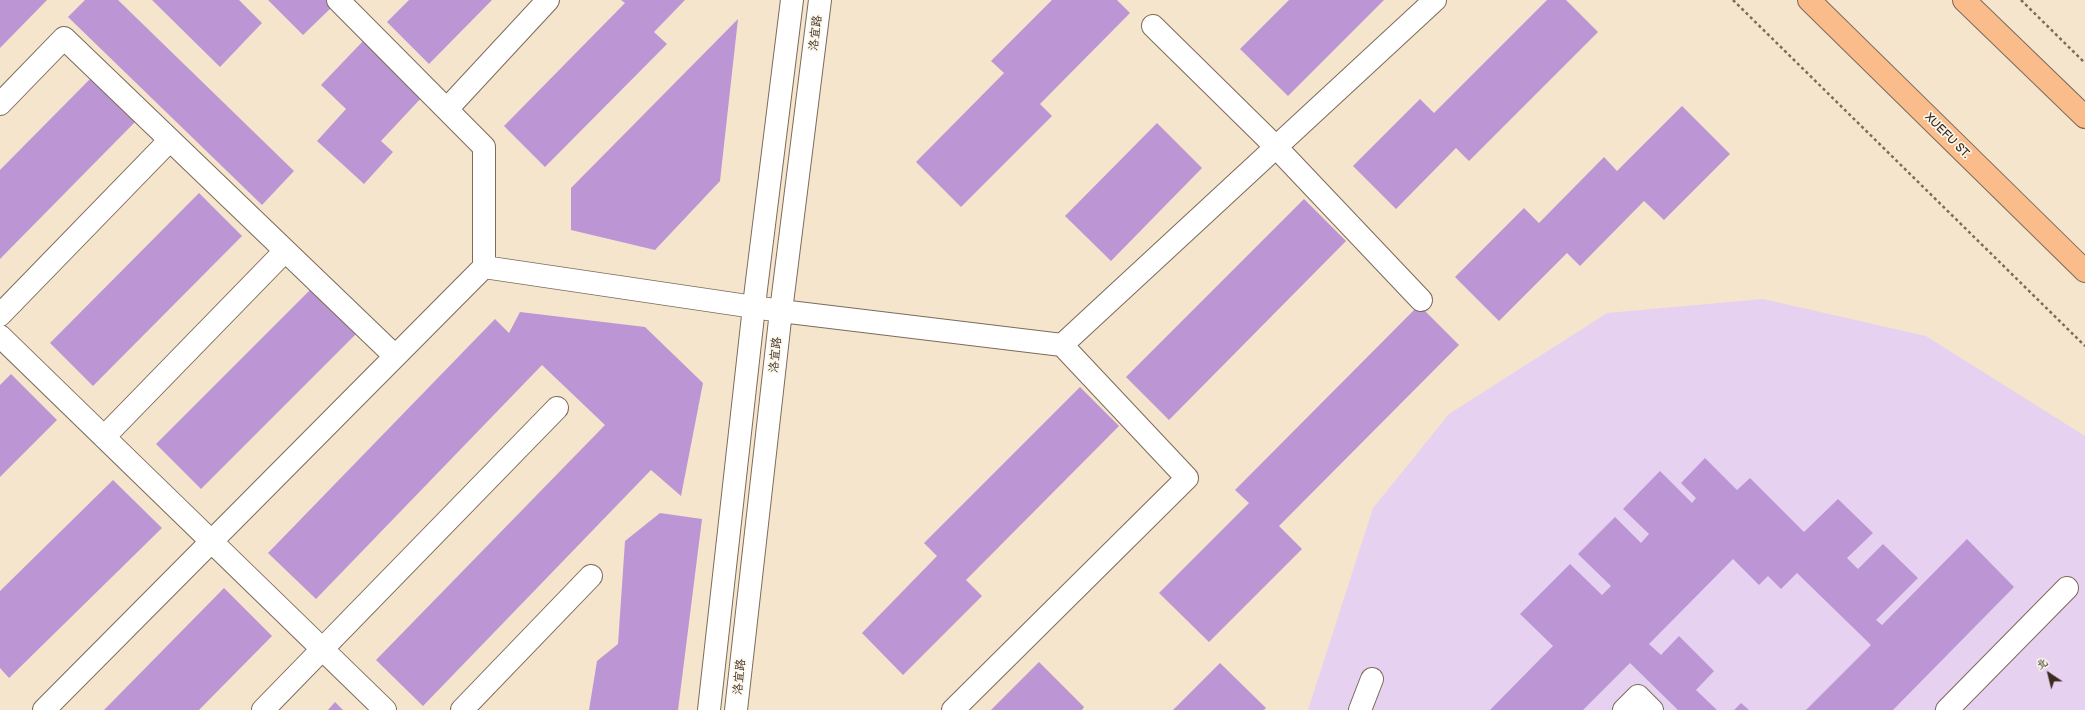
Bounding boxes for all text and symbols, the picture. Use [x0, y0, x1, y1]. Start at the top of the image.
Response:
street label: 洛宜路 [807, 14, 825, 52]
street label: XUEFU ST. [1921, 110, 1973, 162]
street label: 洛宜路 [767, 336, 785, 374]
north arrow [2029, 654, 2069, 694]
text: 北 [2034, 655, 2050, 672]
street label: 洛宜路 [731, 658, 749, 696]

